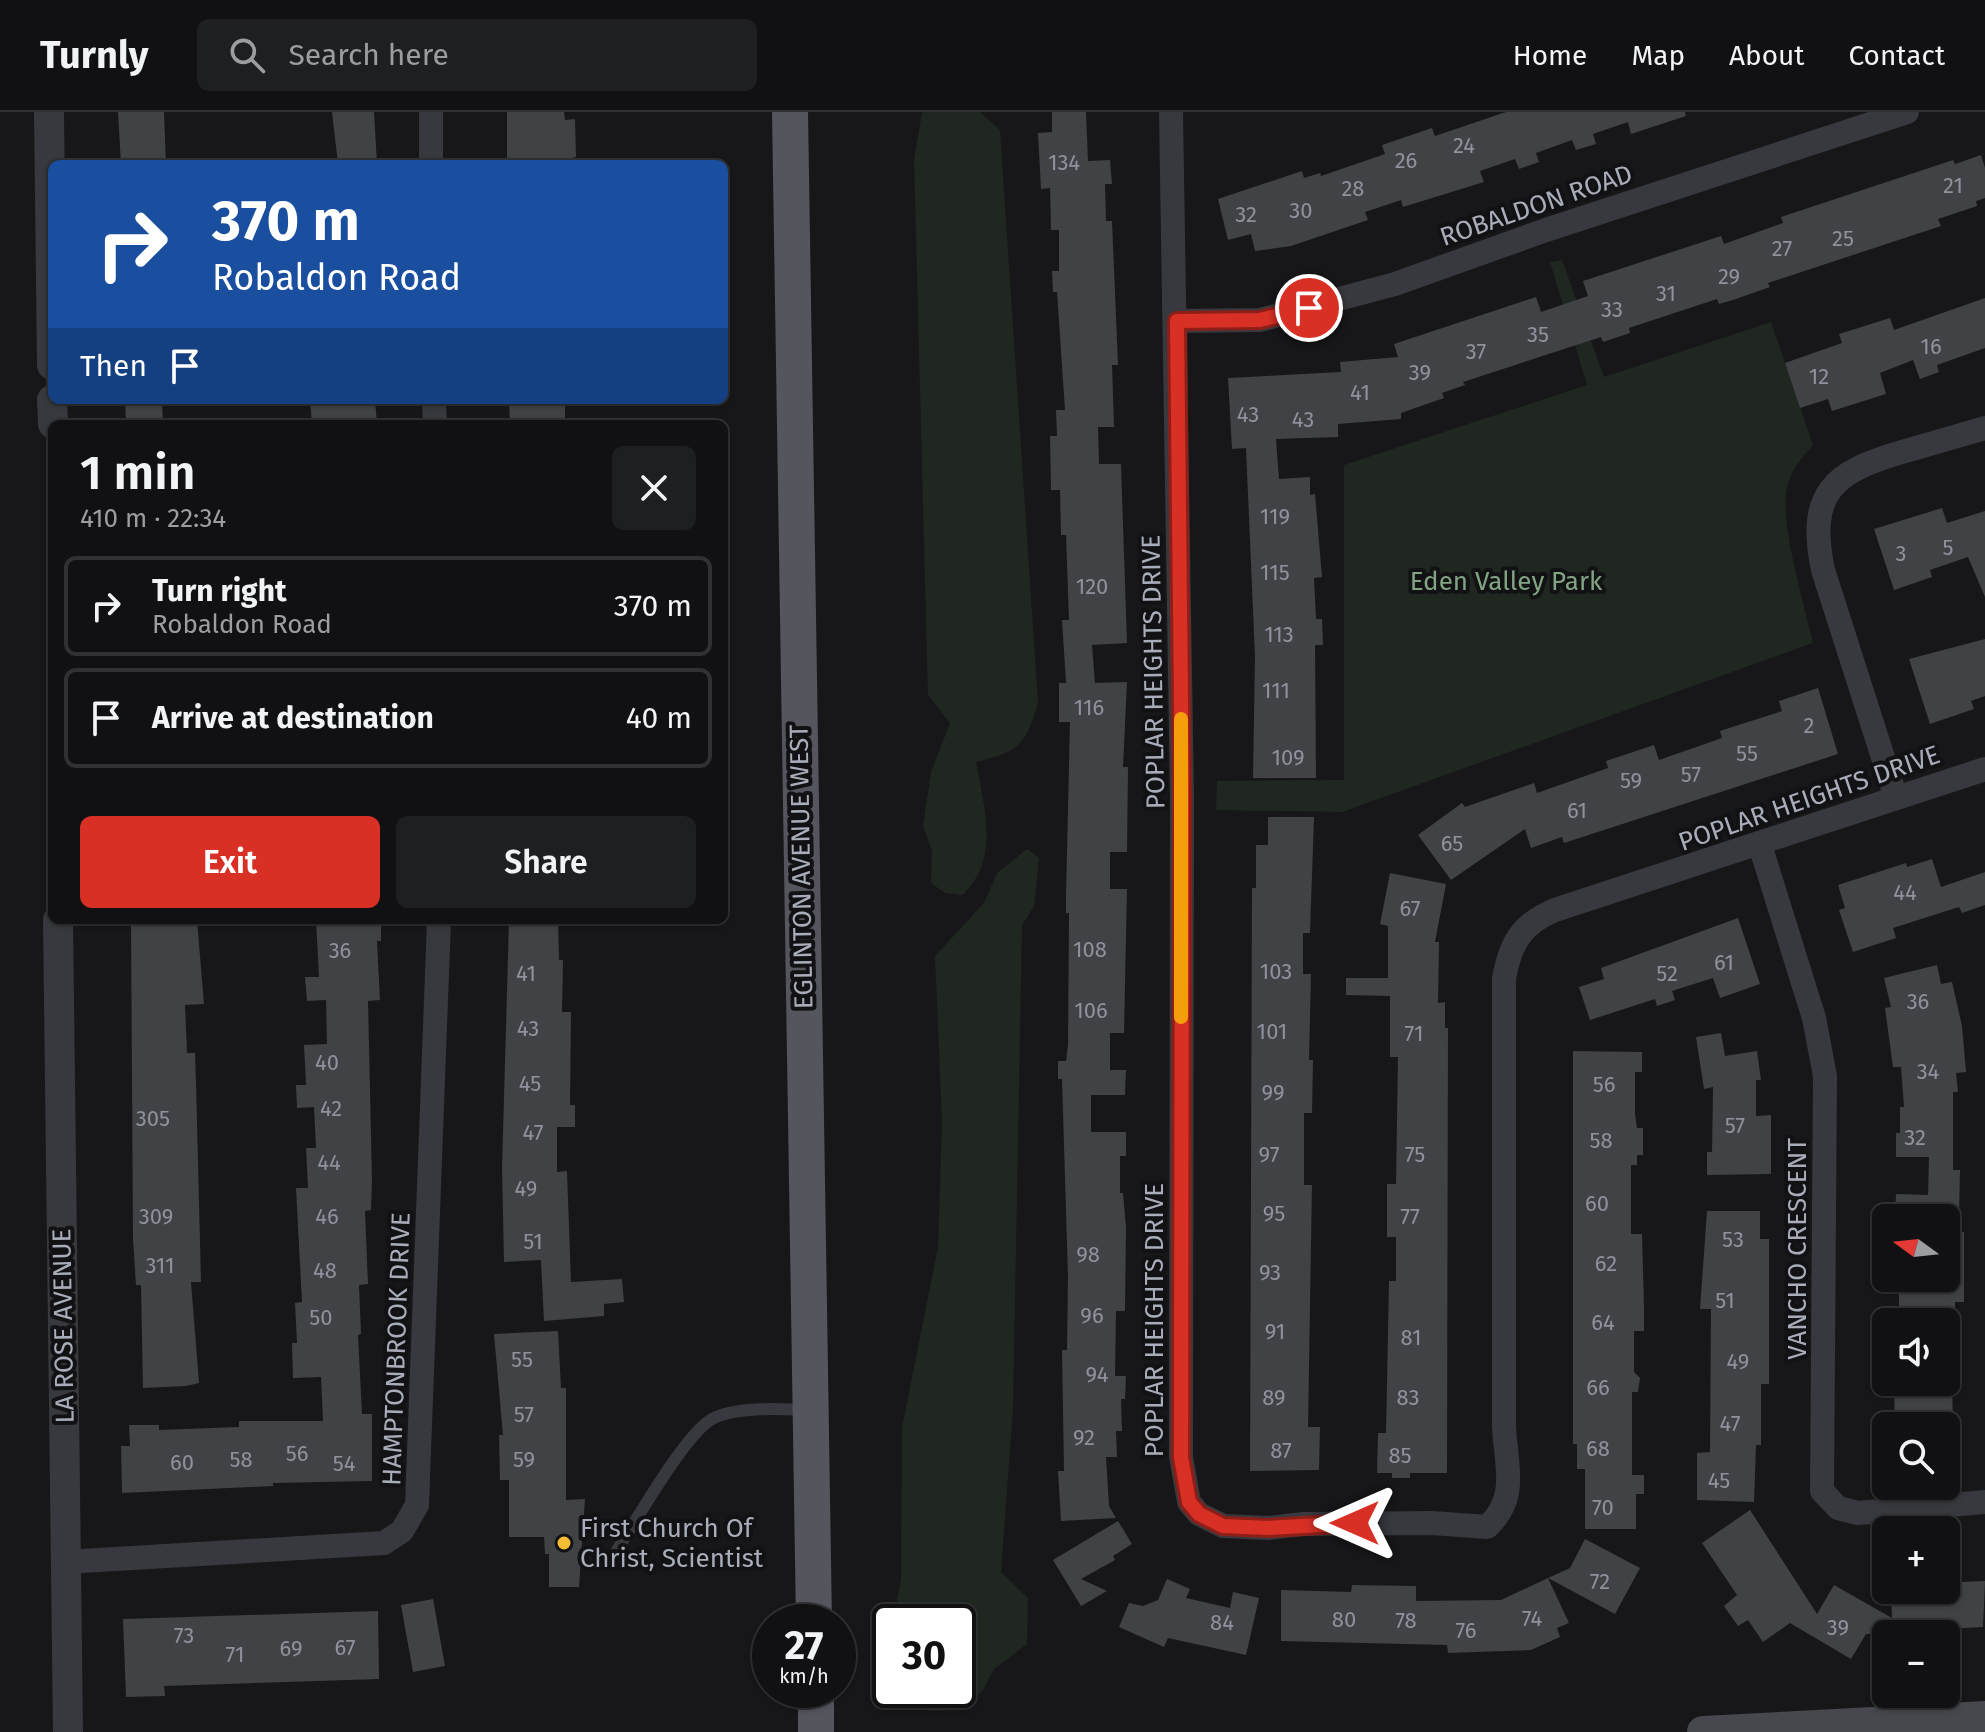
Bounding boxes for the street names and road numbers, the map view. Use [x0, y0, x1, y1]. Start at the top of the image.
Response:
street label: ROBALDON ROAD [1436, 158, 1636, 253]
street label: POPLAR HEIGHTS DRIVE [1136, 534, 1171, 809]
street label: EGLINTON AVENUE WEST [784, 724, 819, 1009]
street label: POPLAR HEIGHTS DRIVE [1674, 739, 1944, 858]
street label: VANCHO CRESCENT [1782, 1138, 1813, 1360]
street label: POPLAR HEIGHTS DRIVE [1139, 1183, 1170, 1457]
street label: HAMPTONBROOK DRIVE [376, 1212, 417, 1486]
street label: LA ROSE AVENUE [46, 1228, 81, 1424]

